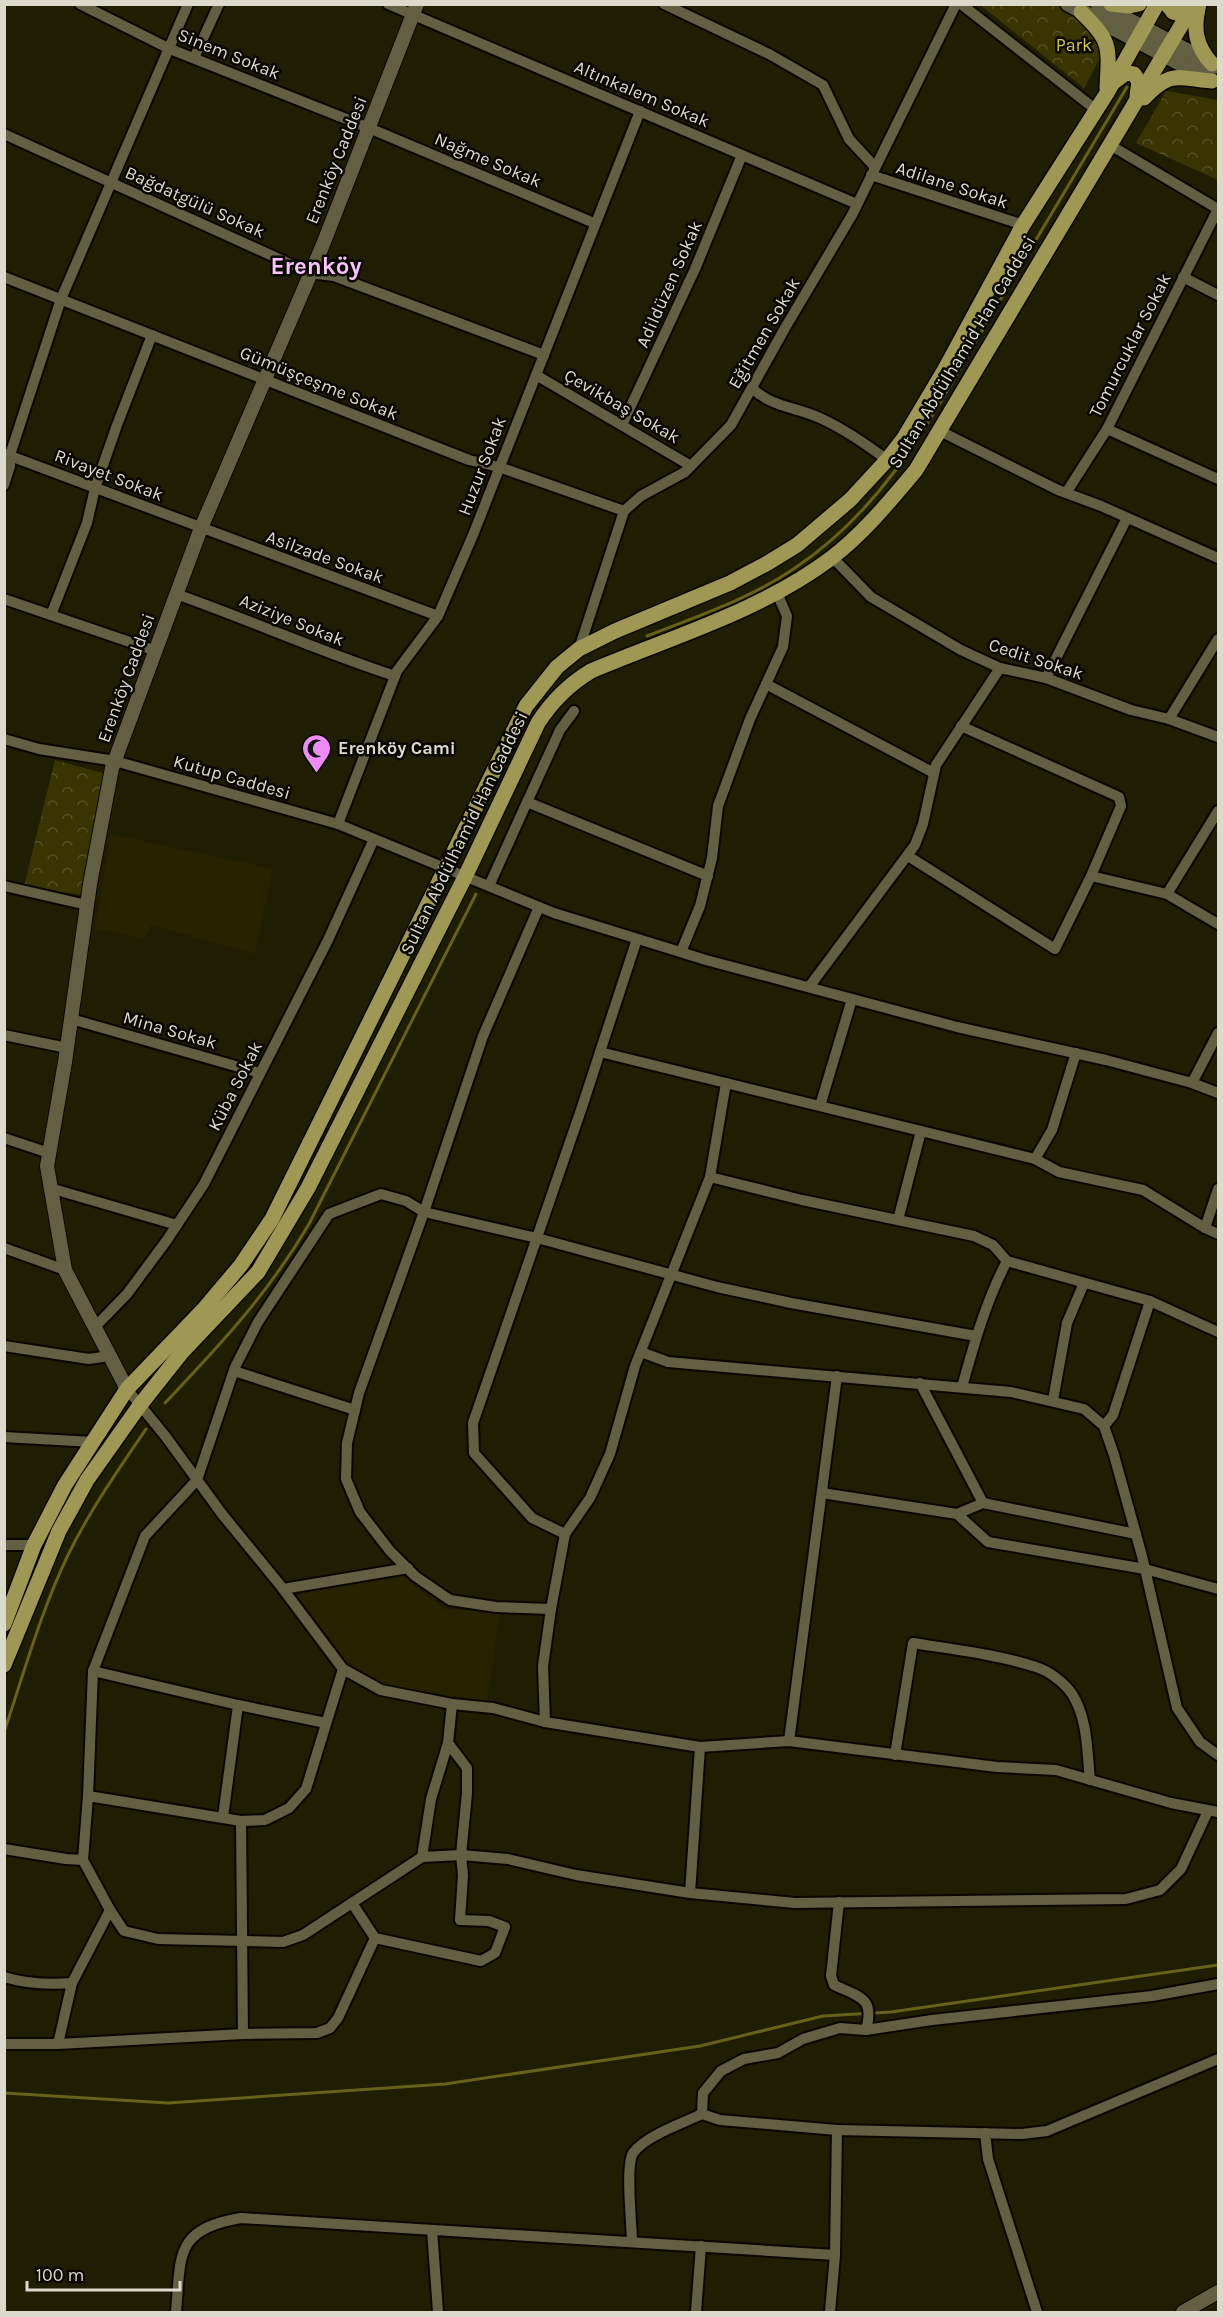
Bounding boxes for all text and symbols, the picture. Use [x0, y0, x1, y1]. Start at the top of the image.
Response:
street label: Sinem Sokak [175, 23, 283, 85]
park label: Park [1056, 34, 1092, 56]
street label: Altınkalem Sokak [571, 56, 713, 132]
street label: Erenköy Caddesi [300, 93, 372, 227]
street label: Nağme Sokak [431, 128, 545, 192]
street label: Adilane Sokak [893, 157, 1011, 213]
street label: Bağdatgülü Sokak [122, 161, 268, 243]
street label: Adildüzen Sokak [631, 217, 707, 351]
street label: Sultan Abdülhamid Han Caddesi [884, 232, 1040, 472]
district label: Erenköy [270, 252, 362, 280]
street label: Tomurcuklar Sokak [1084, 269, 1176, 421]
street label: Eğitmen Sokak [723, 274, 805, 392]
street label: Gümüşçeşme Sokak [237, 341, 401, 425]
street label: Çevikbaş Sokak [560, 364, 684, 448]
street label: Huzur Sokak [453, 413, 511, 519]
street label: Rivayet Sokak [51, 444, 167, 506]
street label: Asilzade Sokak [263, 525, 387, 589]
street label: Aziziye Sokak [236, 589, 348, 651]
street label: Erenköy Caddesi [92, 610, 160, 746]
street label: Cedit Sokak [986, 633, 1086, 685]
street label: Sultan Abdülhamid Han Caddesi [395, 708, 533, 958]
mosque icon: Erenköy Cami [301, 732, 333, 774]
place label: Erenköy Cami [338, 737, 456, 759]
street label: Kutup Caddesi [171, 750, 293, 804]
street label: Mina Sokak [121, 1006, 219, 1054]
street label: Küba Sokak [203, 1038, 267, 1134]
scale bar [27, 2254, 180, 2292]
text: 100 m [36, 2264, 84, 2286]

